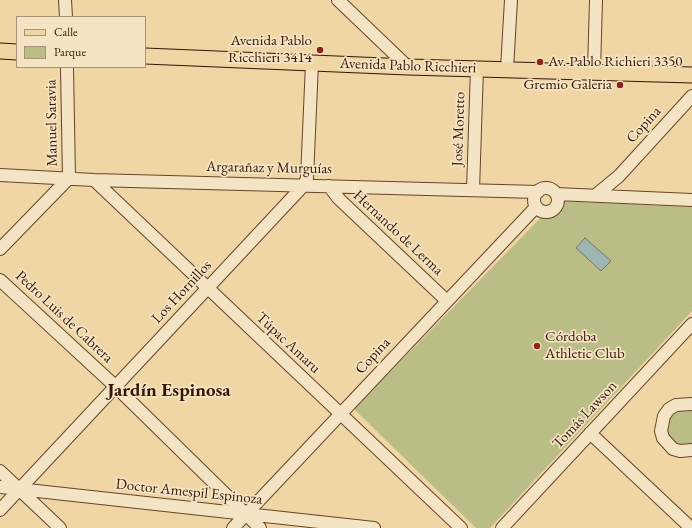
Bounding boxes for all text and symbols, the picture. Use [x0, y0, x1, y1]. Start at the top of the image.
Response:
legend [16, 16, 146, 68]
text: Calle [54, 24, 78, 40]
place label: Avenida Pablo Ricchieri 3414 [228, 32, 312, 67]
text: Parque [54, 44, 86, 60]
marker: Avenida Pablo Ricchieri 3414 [315, 45, 325, 55]
place label: Av. Pablo Richieri 3350 [548, 53, 683, 71]
street label: Avenida Pablo Ricchieri [339, 55, 477, 77]
marker: Av. Pablo Richieri 3350 [535, 57, 545, 67]
place label: Gremio Galeria [523, 76, 612, 94]
street label: Manuel Saravia [42, 79, 62, 167]
marker: Gremio Galeria [615, 80, 625, 90]
street label: José Moretto [449, 91, 469, 167]
street label: Copina [623, 103, 665, 147]
street label: Argarañaz y Murguías [206, 158, 332, 178]
street label: Hernando de Lerma [349, 187, 447, 279]
street label: Los Hornillos [148, 257, 216, 327]
street label: Pedro Luis de Cabrera [11, 267, 117, 367]
street label: Túpac Amaru [252, 309, 324, 377]
place label: Córdoba Athletic Club [545, 328, 625, 363]
street label: Copina [352, 334, 394, 378]
marker: Córdoba Athletic Club [532, 341, 542, 351]
street label: Tomás Lawson [549, 377, 621, 453]
district label: Jardín Espinosa [107, 380, 231, 402]
street label: Doctor Amespil Espinoza [115, 475, 263, 509]

